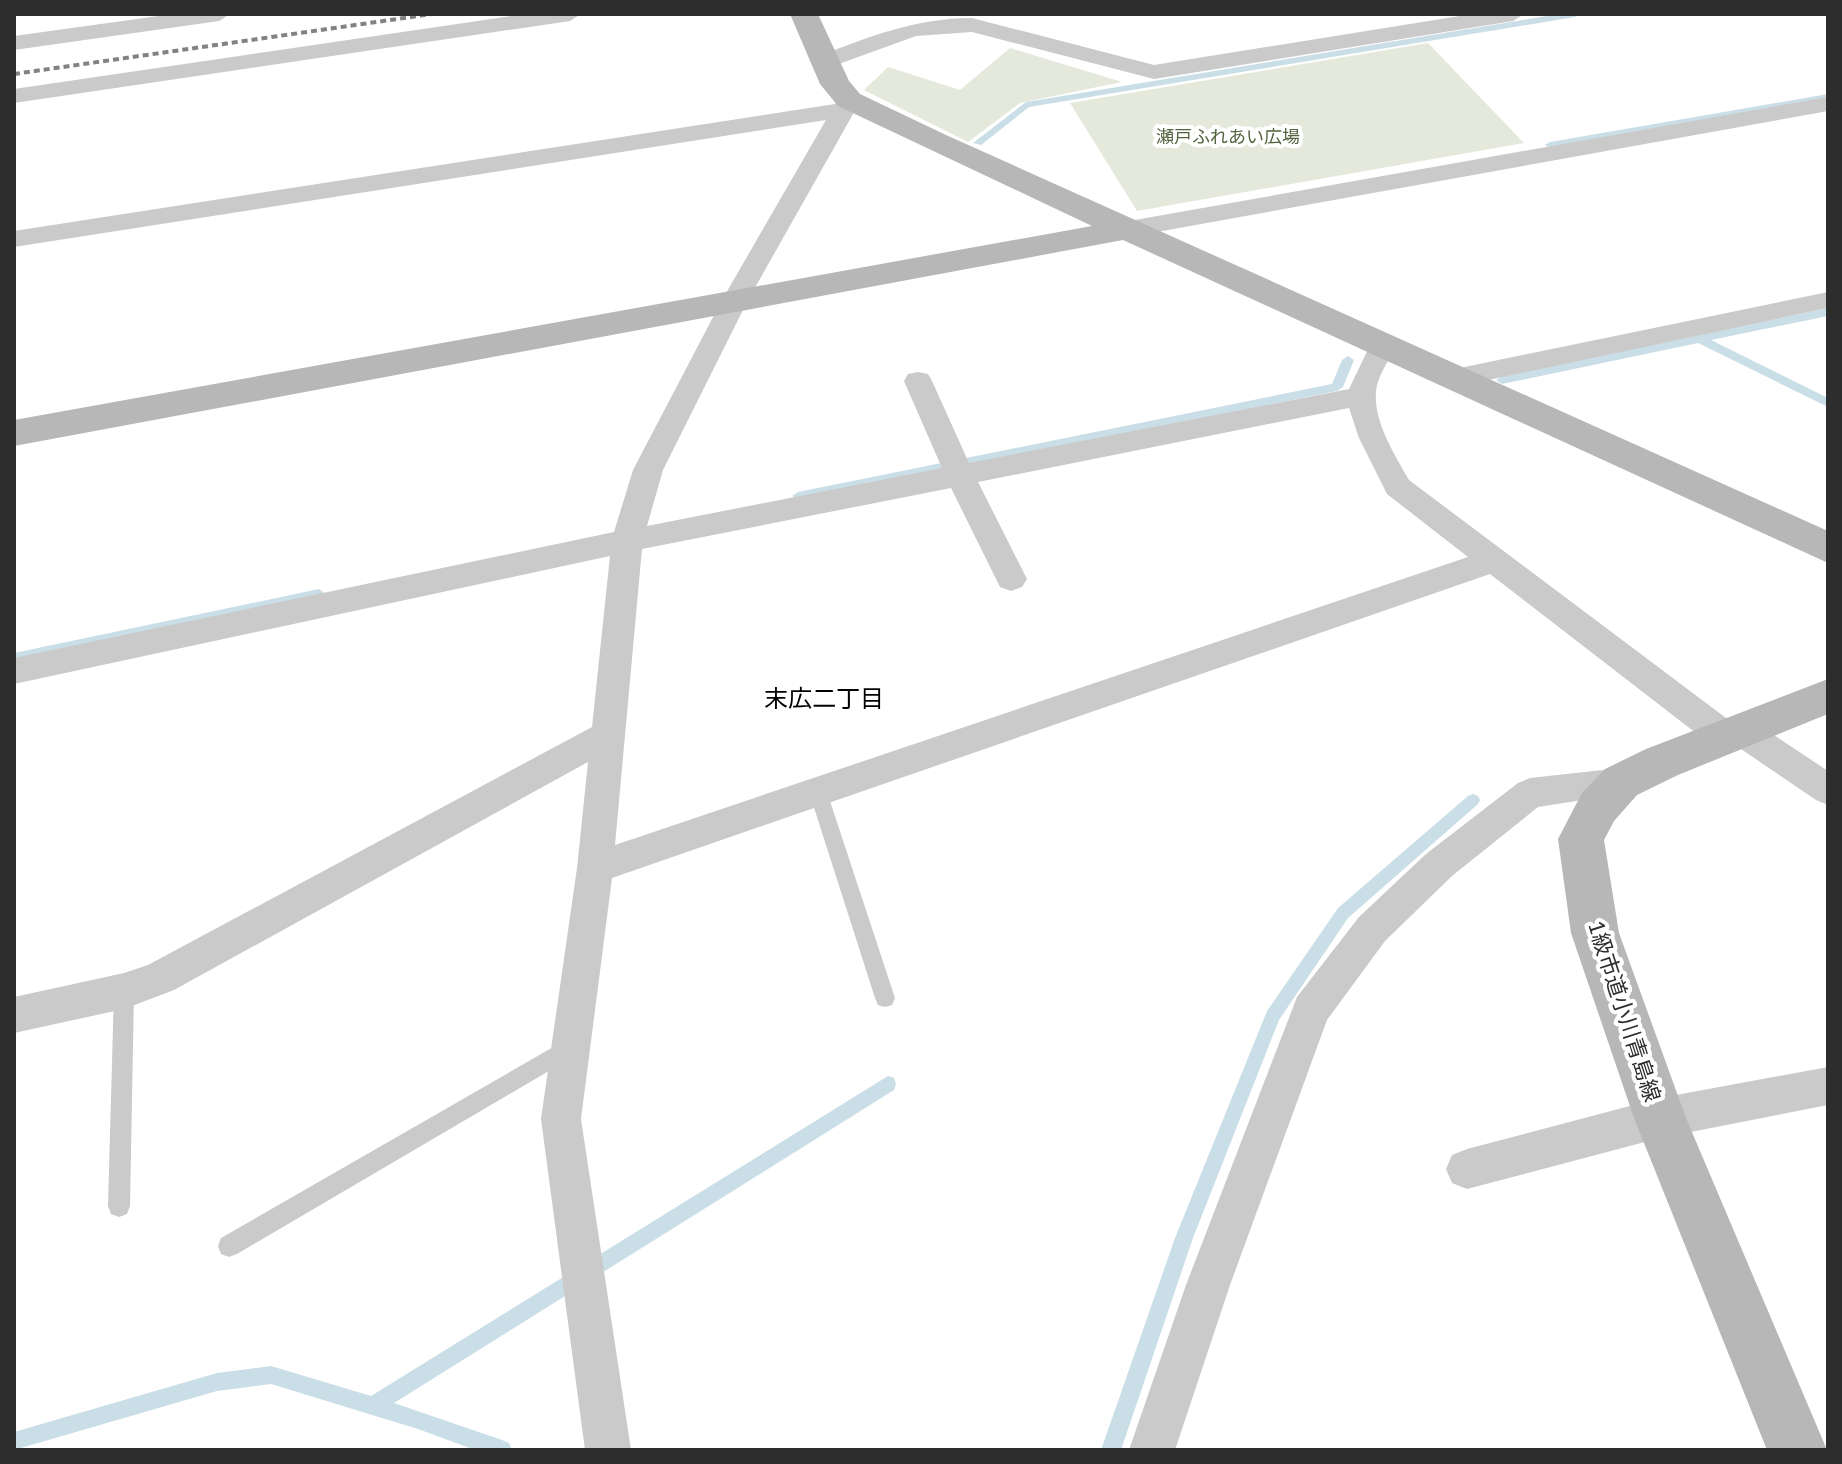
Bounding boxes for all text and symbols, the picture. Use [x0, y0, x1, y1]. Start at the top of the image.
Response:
park label: 瀬戸ふれあい広場 [1156, 125, 1300, 147]
district label: 末広二丁目 [764, 683, 884, 712]
street label: 1級市道小川青島線 [1583, 917, 1667, 1105]

